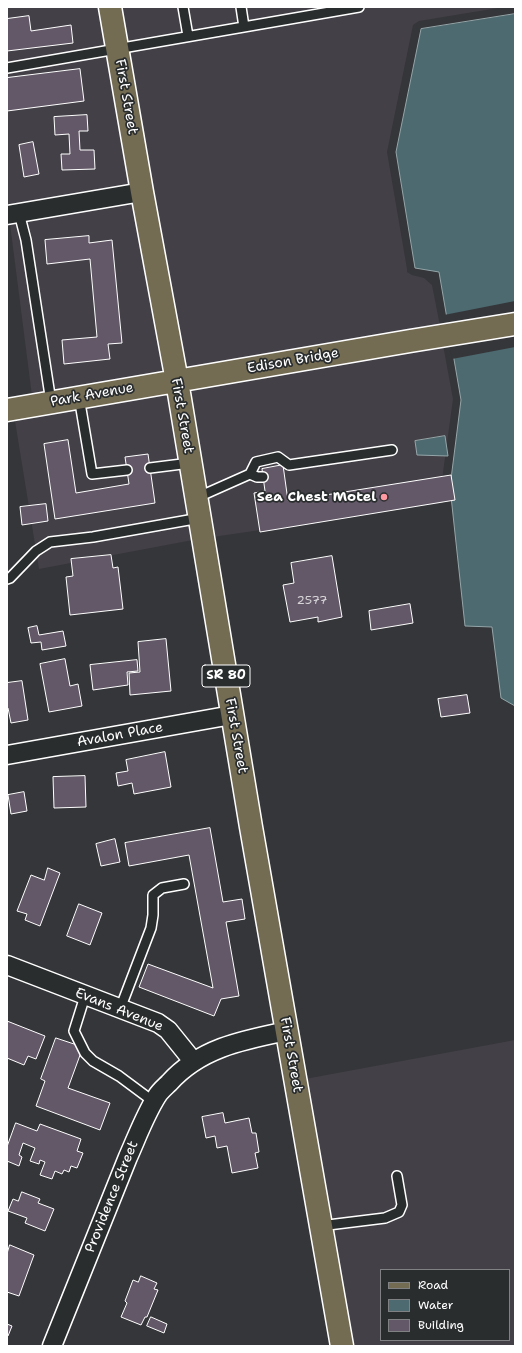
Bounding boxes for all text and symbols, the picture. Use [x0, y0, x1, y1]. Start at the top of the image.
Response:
street label: First Street [111, 58, 141, 136]
street label: Edison Bridge [246, 345, 340, 377]
street label: First Street [167, 377, 197, 455]
street label: Park Avenue [49, 379, 135, 411]
place label: Sea Chest Motel [257, 489, 376, 505]
marker: Sea Chest Motel [379, 492, 389, 502]
house number: 2577 [296, 594, 328, 608]
road number: SR 80 [202, 665, 250, 687]
street label: First Street [221, 697, 251, 775]
street label: Avalon Place [76, 719, 164, 751]
street label: Evans Avenue [73, 985, 165, 1035]
street label: First Street [276, 1016, 306, 1094]
street label: Providence Street [82, 1139, 142, 1255]
legend [380, 1269, 510, 1341]
text: Road [418, 1277, 448, 1293]
text: Water [418, 1297, 453, 1313]
text: Building [418, 1317, 464, 1333]

